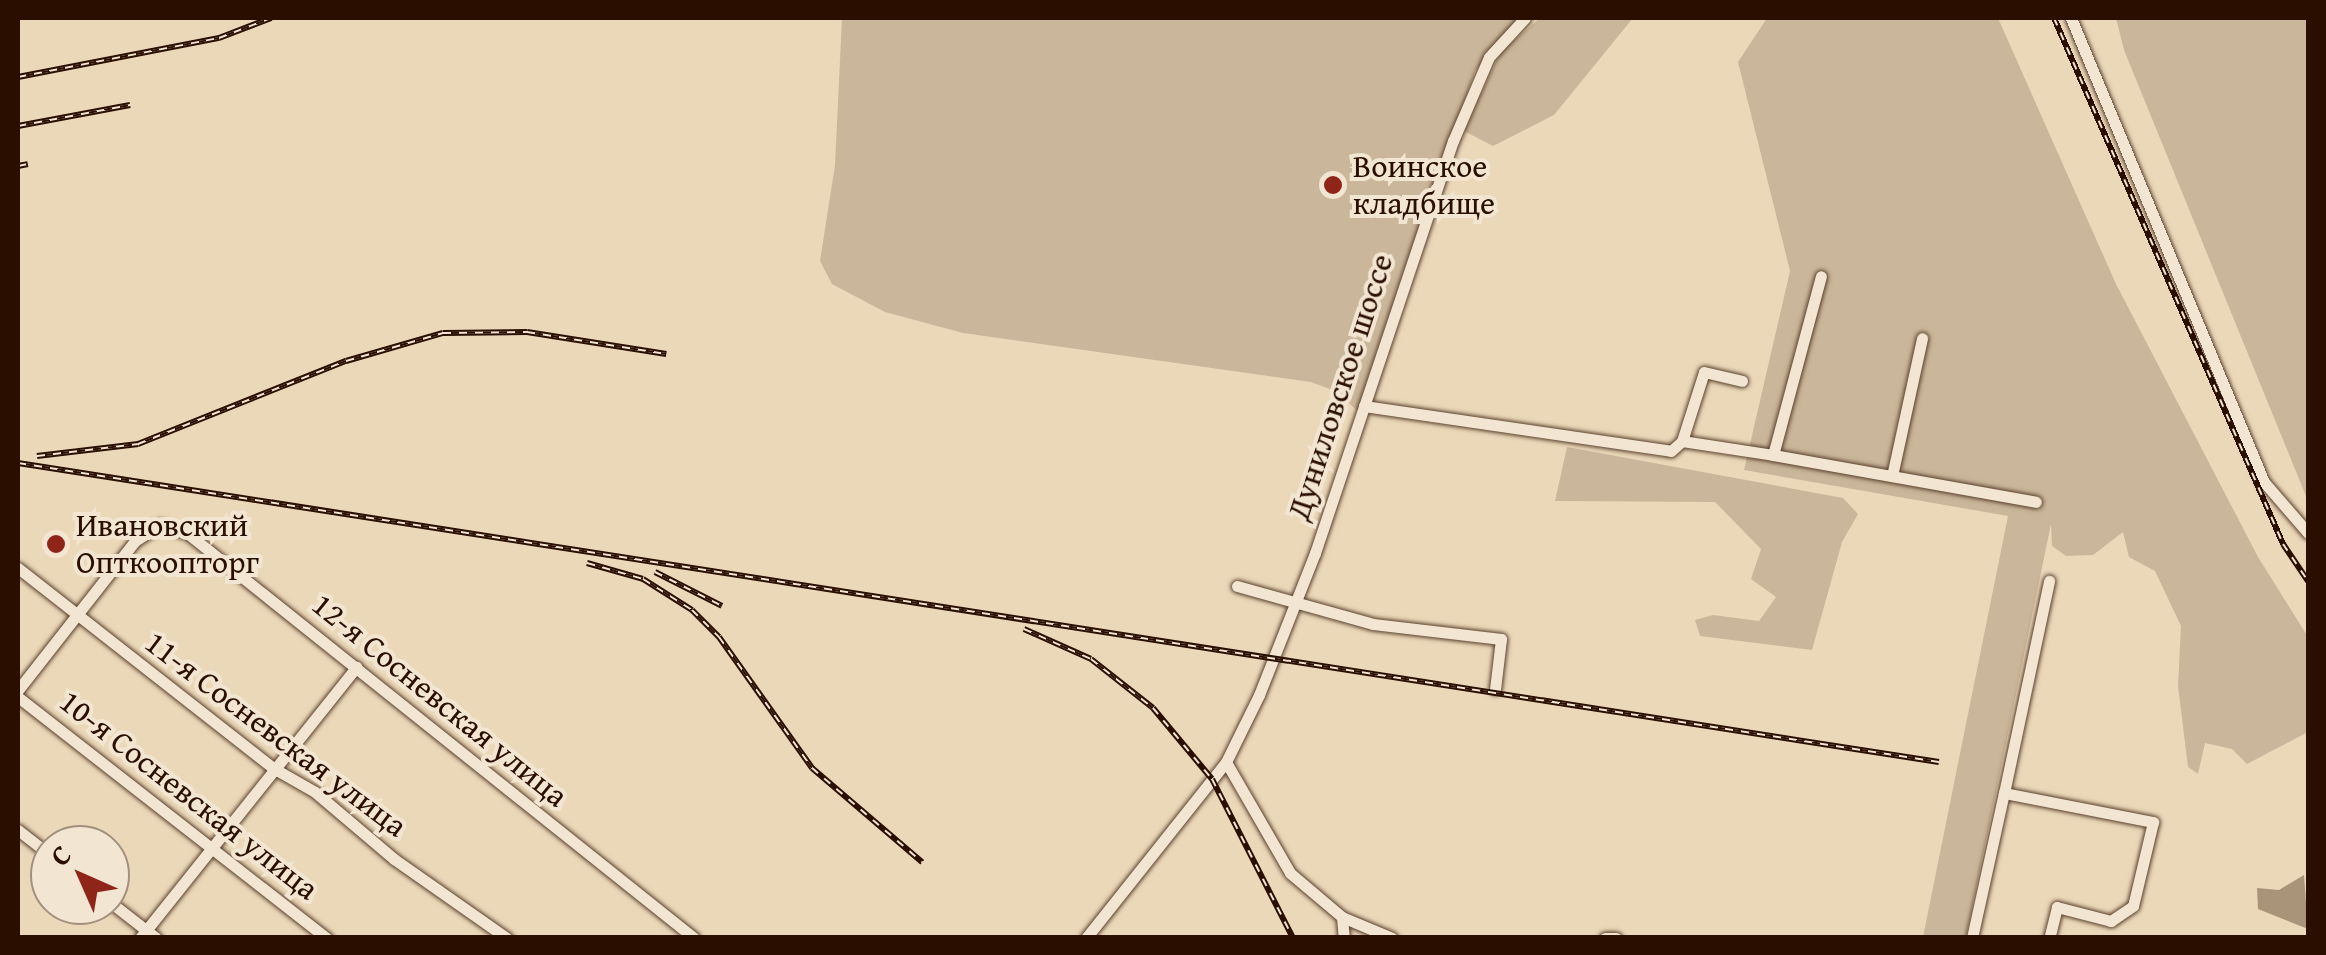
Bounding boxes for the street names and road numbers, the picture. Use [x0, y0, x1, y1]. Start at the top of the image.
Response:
street label: Дуниловское шоссе [1279, 249, 1401, 525]
street label: 12-я Сосневская улица [304, 585, 576, 815]
street label: 11-я Сосневская улица [137, 623, 415, 845]
street label: 10-я Сосневская улица [52, 682, 326, 908]

